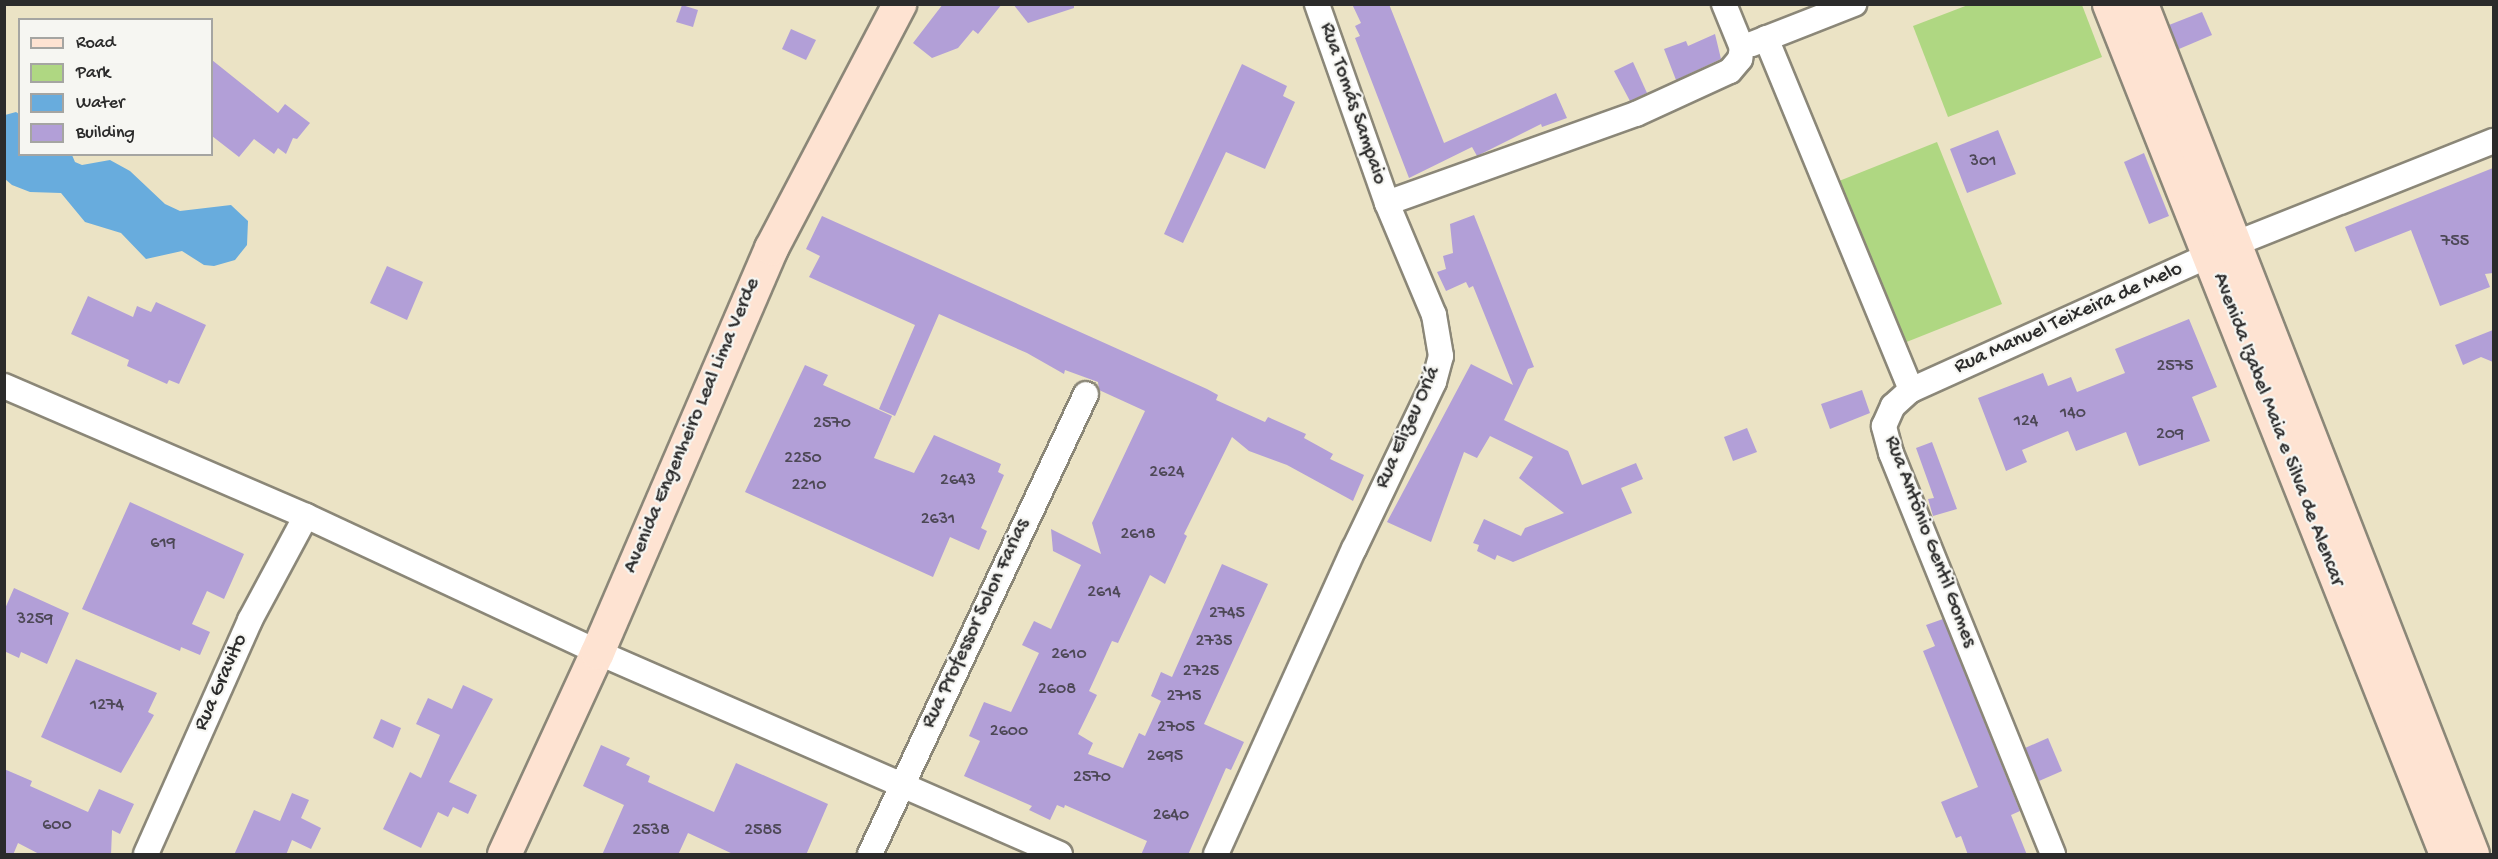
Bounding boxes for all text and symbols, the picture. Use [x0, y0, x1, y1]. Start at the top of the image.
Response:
legend [18, 18, 213, 156]
street label: Rua Tomás Sampaio [1312, 20, 1392, 188]
text: Road [76, 33, 115, 54]
text: Park [76, 63, 110, 84]
text: Water [76, 93, 124, 114]
text: Building [76, 123, 135, 144]
house number: 301 [1970, 151, 1996, 173]
house number: 755 [2441, 231, 2469, 253]
street label: Rua Manuel Teixeira de Melo [1951, 257, 2187, 381]
street label: Avenida Izabel Maia e Silva de Alencar [2205, 270, 2349, 590]
street label: Avenida Engenheiro Leal Lima Verde [619, 275, 767, 577]
house number: 2575 [2156, 356, 2194, 378]
street label: Rua Elizeu Oriá [1371, 363, 1447, 493]
house number: 140 [2060, 403, 2086, 425]
house number: 124 [2014, 411, 2038, 433]
house number: 2570 [813, 413, 851, 435]
house number: 209 [2156, 424, 2184, 446]
street label: Rua Antônio Gentil Gomes [1877, 433, 1981, 651]
house number: 2250 [784, 448, 822, 470]
house number: 2624 [1149, 462, 1185, 484]
house number: 2643 [940, 470, 976, 492]
house number: 2210 [791, 475, 827, 497]
house number: 2631 [921, 509, 955, 531]
street label: Rua Professor Solon Farias [917, 515, 1037, 733]
house number: 2618 [1120, 524, 1156, 546]
house number: 619 [150, 533, 176, 555]
house number: 2614 [1087, 582, 1121, 604]
house number: 2745 [1209, 603, 1245, 625]
house number: 3259 [17, 609, 53, 631]
street label: Rua Gravito [190, 631, 254, 735]
house number: 2735 [1196, 631, 1232, 653]
house number: 2610 [1051, 644, 1087, 666]
house number: 2725 [1183, 661, 1219, 683]
house number: 2608 [1038, 679, 1076, 701]
house number: 2715 [1167, 686, 1201, 708]
house number: 1274 [90, 695, 124, 717]
house number: 2705 [1157, 717, 1195, 739]
house number: 2600 [990, 721, 1028, 743]
house number: 2695 [1147, 746, 1183, 768]
house number: 2570 [1073, 767, 1111, 789]
house number: 2640 [1153, 805, 1189, 827]
house number: 600 [42, 815, 72, 837]
house number: 2538 [632, 820, 670, 842]
house number: 2585 [744, 820, 782, 842]

